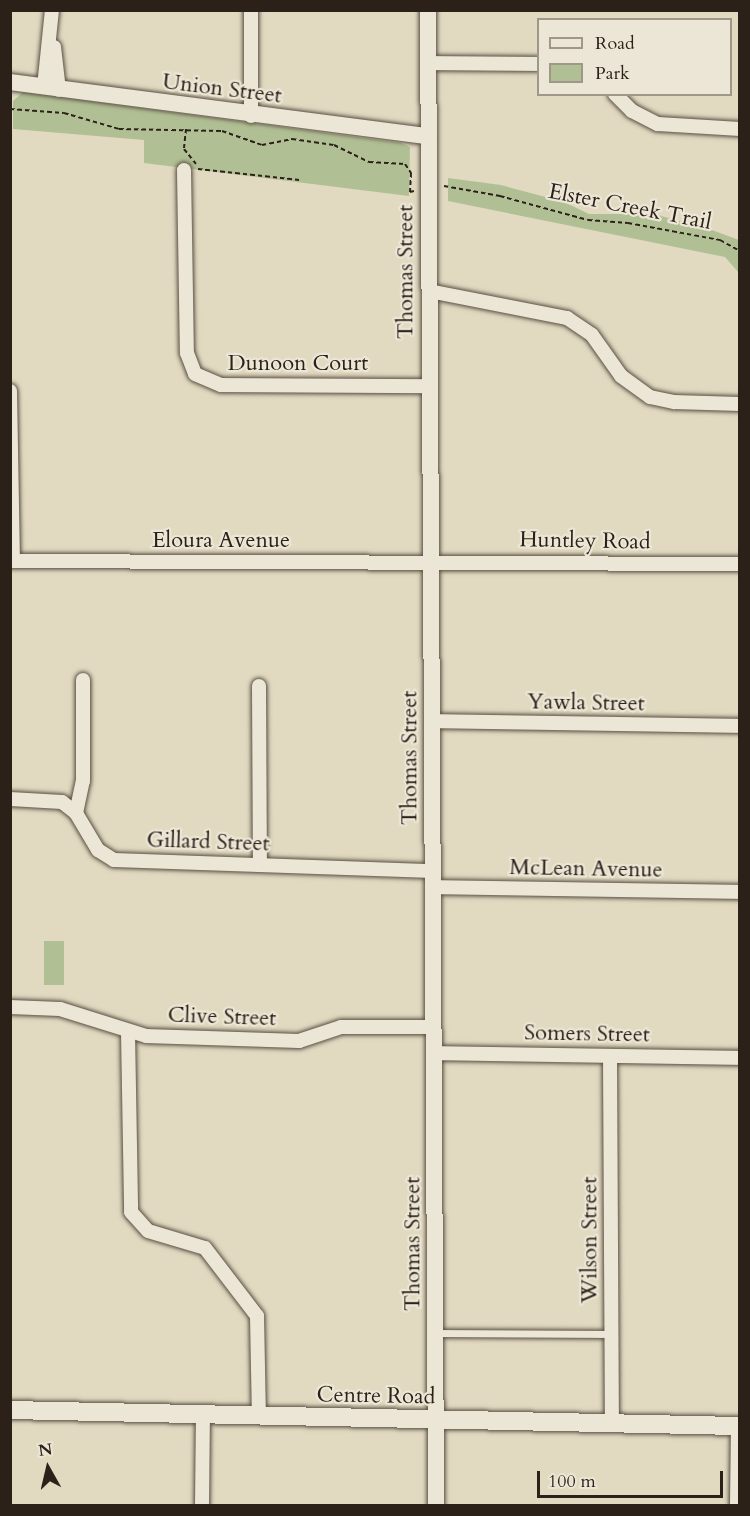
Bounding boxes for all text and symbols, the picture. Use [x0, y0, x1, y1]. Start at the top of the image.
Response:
legend [537, 18, 732, 96]
text: Road [595, 31, 635, 56]
text: Park [595, 61, 630, 86]
street label: Union Street [161, 69, 283, 109]
street label: Elster Creek Trail [546, 178, 714, 236]
street label: Thomas Street [393, 205, 419, 339]
street label: Dunoon Court [228, 351, 368, 377]
street label: Huntley Road [519, 527, 651, 555]
street label: Eloura Avenue [152, 528, 290, 554]
street label: Yawla Street [527, 689, 645, 717]
street label: Thomas Street [397, 691, 423, 825]
street label: Gillard Street [146, 827, 270, 857]
street label: McLean Avenue [509, 854, 663, 884]
street label: Clive Street [167, 1002, 277, 1032]
street label: Somers Street [524, 1020, 650, 1048]
street label: Thomas Street [400, 1177, 426, 1311]
street label: Wilson Street [577, 1177, 603, 1303]
street label: Centre Road [317, 1382, 435, 1410]
north arrow [18, 1438, 78, 1498]
text: N [37, 1438, 54, 1462]
scale bar [540, 1459, 726, 1497]
text: 100 m [548, 1469, 596, 1494]

